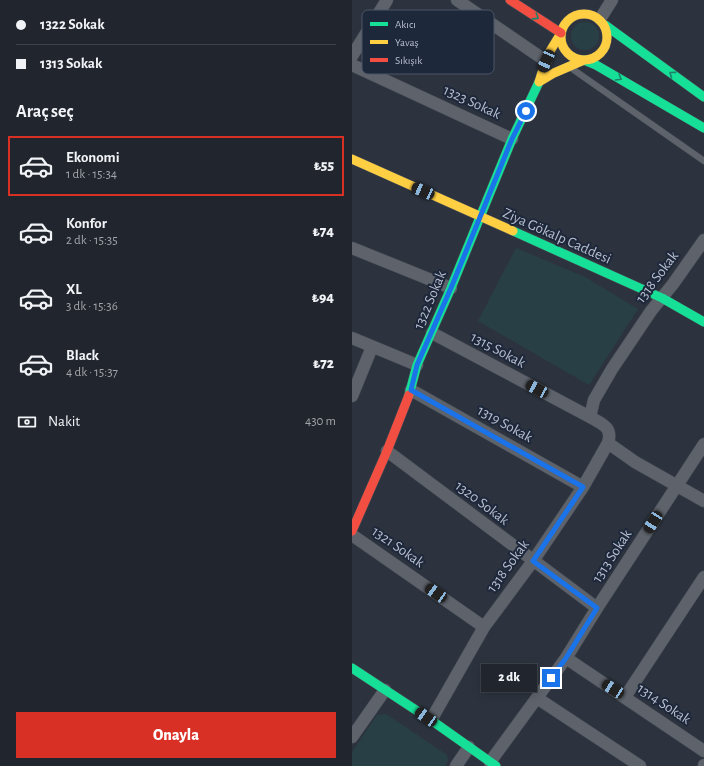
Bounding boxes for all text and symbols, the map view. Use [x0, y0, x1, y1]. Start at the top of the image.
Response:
legend [362, 10, 494, 74]
one-way arrow [532, 12, 539, 20]
text: 1322 Sokak [40, 17, 105, 32]
text: Akıcı [395, 19, 416, 30]
text: Yavaş [395, 37, 419, 48]
car [536, 48, 556, 74]
text: Sıkışık [395, 55, 422, 66]
text: 1313 Sokak [40, 56, 102, 71]
one-way arrow [670, 72, 677, 79]
one-way arrow [615, 74, 622, 81]
street label: 1323 Sokak [441, 82, 503, 122]
route start [517, 102, 535, 120]
text: Araç seç [16, 103, 73, 121]
icon: car [18, 148, 54, 184]
text: Ekonomi [66, 150, 120, 165]
text: ₺55 [314, 158, 334, 173]
text: 1 dk · 15:34 [66, 168, 117, 181]
car [410, 181, 436, 201]
street label: Ziya Gökalp Caddesi [501, 205, 613, 267]
icon: car [18, 214, 54, 250]
text: Konfor [66, 216, 107, 231]
text: ₺74 [312, 224, 334, 239]
text: 2 dk · 15:35 [66, 234, 118, 247]
street label: 1318 Sokak [633, 248, 681, 306]
street label: 1322 Sokak [411, 268, 449, 331]
icon: car [18, 280, 54, 316]
text: XL [66, 282, 82, 297]
text: ₺94 [312, 290, 334, 305]
text: 3 dk · 15:36 [66, 300, 118, 313]
street label: 1315 Sokak [468, 329, 528, 371]
icon: car [18, 346, 54, 382]
text: Black [66, 348, 99, 363]
text: ₺72 [313, 356, 334, 371]
text: 4 dk · 15:37 [66, 366, 118, 379]
car [524, 378, 550, 400]
street label: 1319 Sokak [475, 403, 535, 445]
icon: cash [16, 411, 38, 433]
text: Nakit [48, 414, 80, 429]
text: 430 m [305, 415, 336, 428]
street label: 1320 Sokak [452, 478, 512, 528]
car [641, 509, 665, 535]
street label: 1321 Sokak [369, 524, 427, 571]
street label: 1313 Sokak [589, 527, 635, 585]
street label: 1318 Sokak [484, 537, 532, 595]
car [423, 581, 449, 605]
callout: 2 dk [481, 664, 537, 692]
route end [542, 669, 560, 687]
text: 2 dk [498, 671, 520, 684]
car [600, 677, 626, 701]
street label: 1314 Sokak [635, 681, 693, 727]
car [413, 705, 439, 729]
button: Onayla [16, 712, 336, 758]

